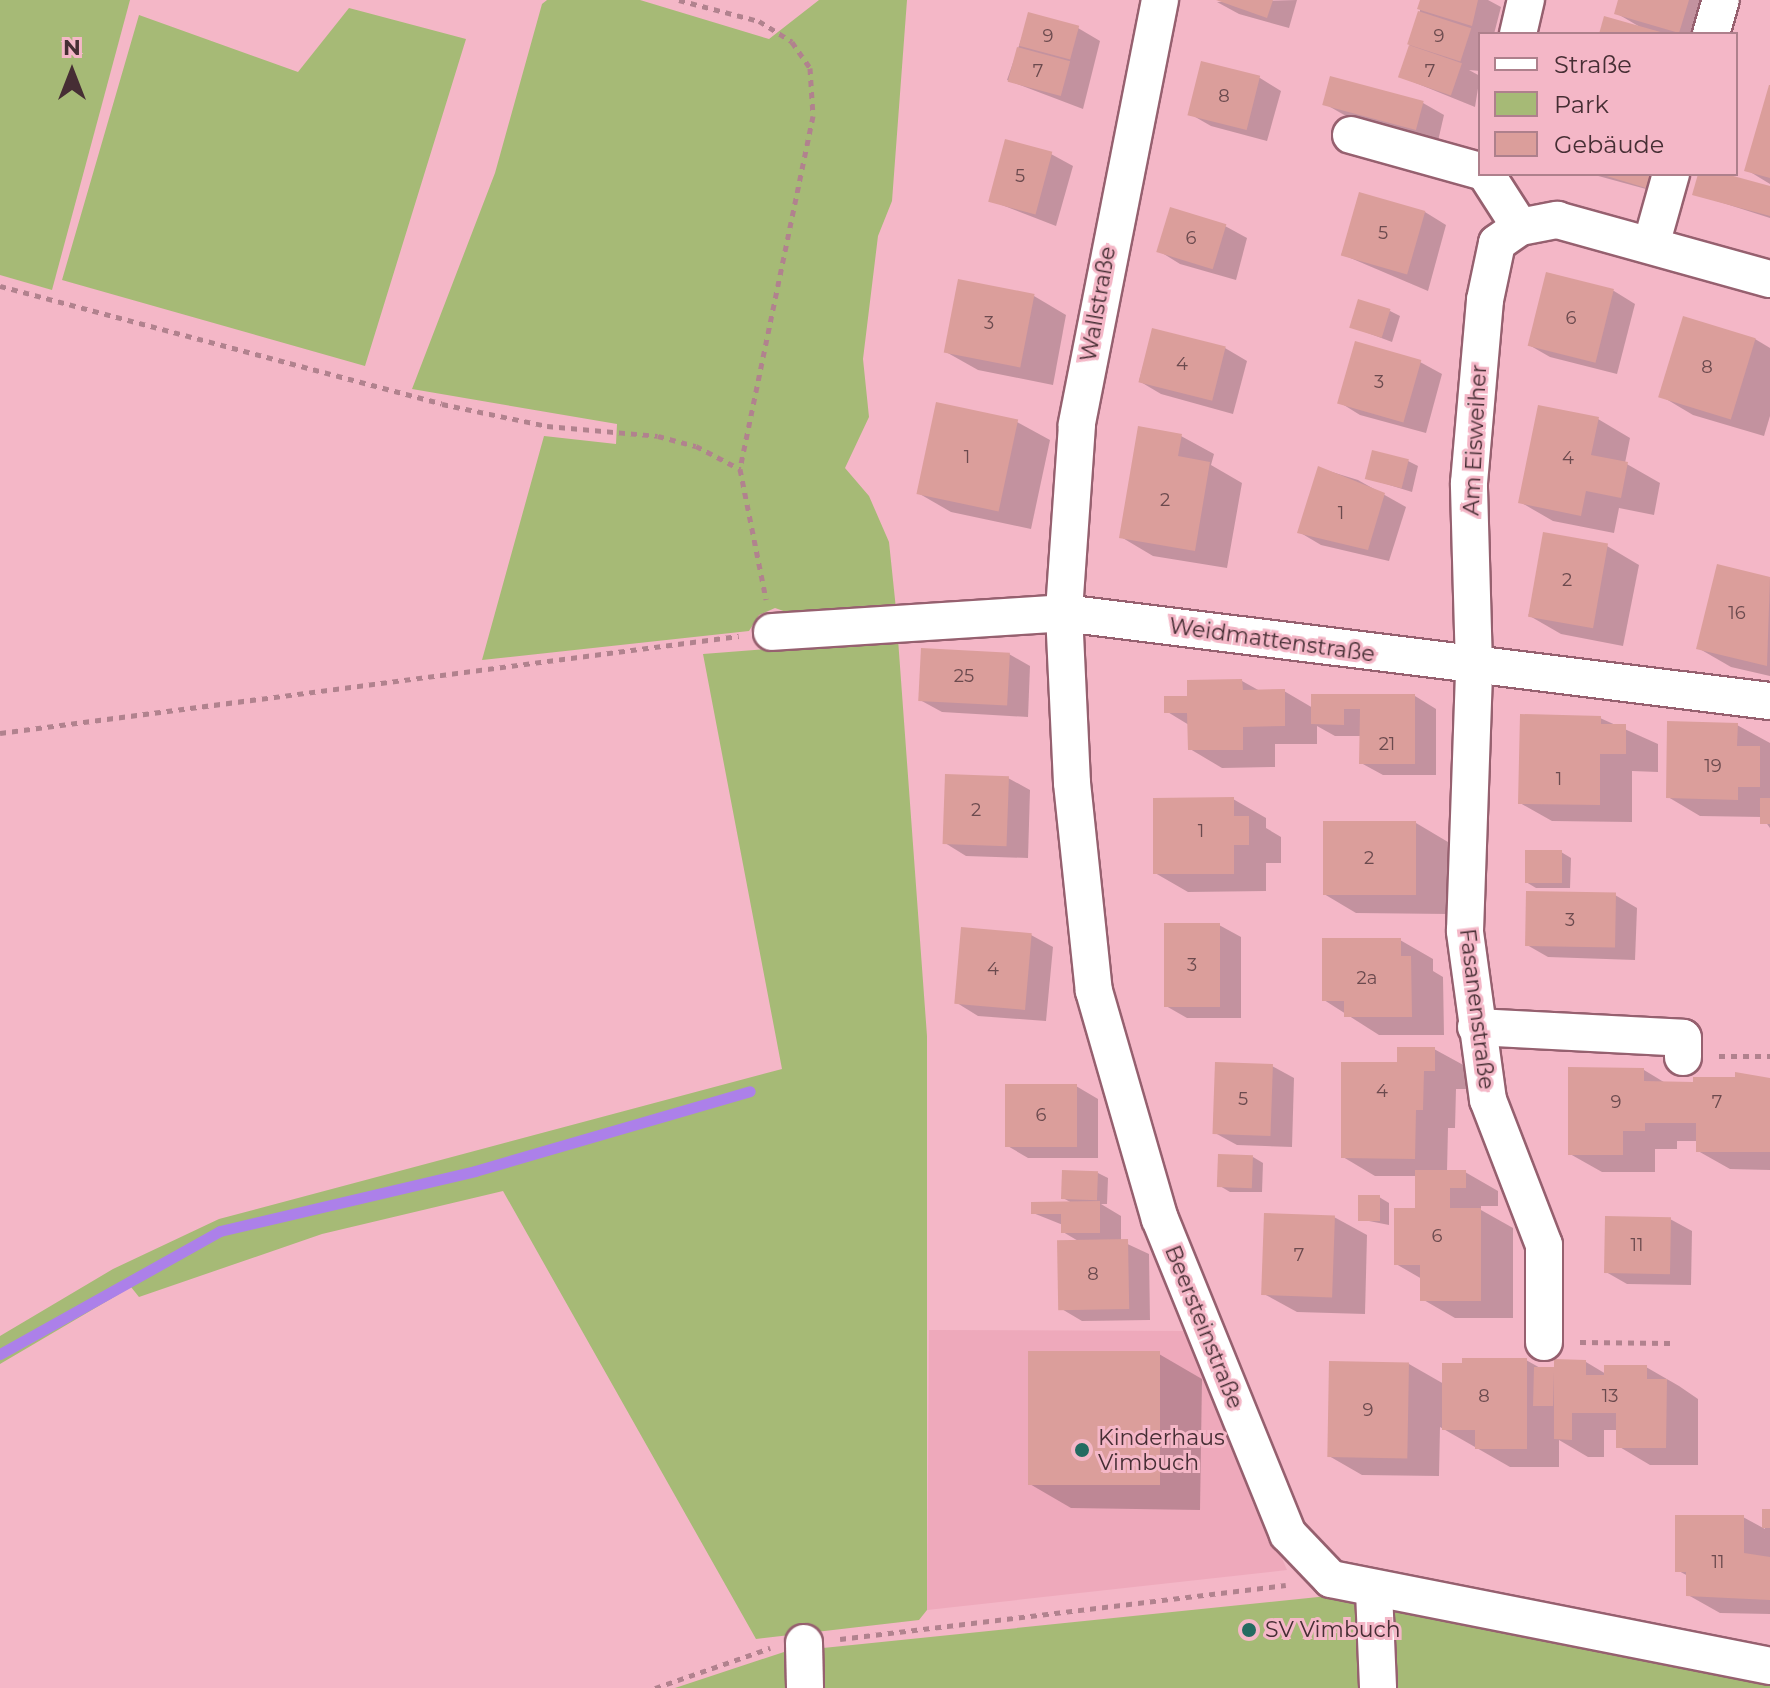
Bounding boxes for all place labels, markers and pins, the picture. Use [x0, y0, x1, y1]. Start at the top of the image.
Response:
place label: Kinderhaus Vimbuch [1098, 1424, 1225, 1476]
marker: Kinderhaus Vimbuch [1073, 1441, 1091, 1459]
place label: SV Vimbuch [1265, 1617, 1401, 1643]
marker: SV Vimbuch [1240, 1621, 1258, 1639]

